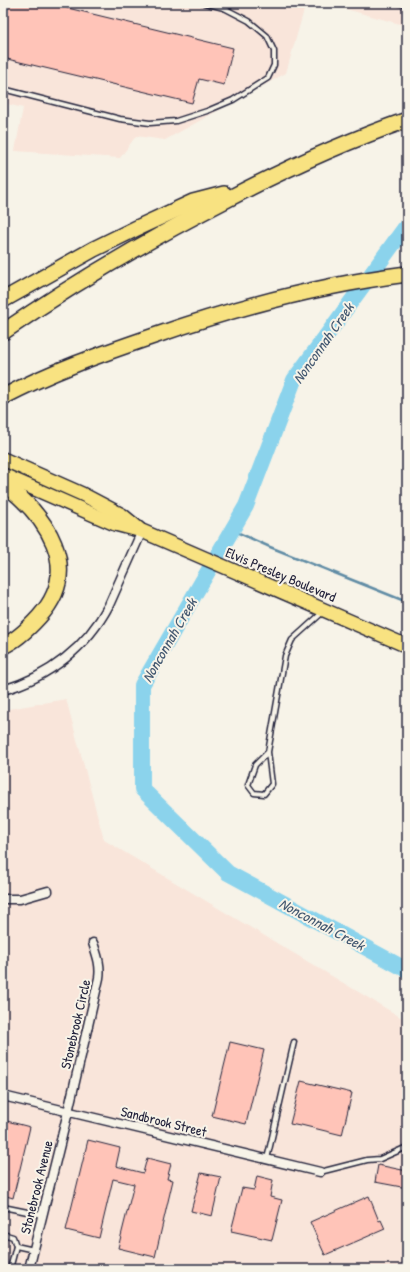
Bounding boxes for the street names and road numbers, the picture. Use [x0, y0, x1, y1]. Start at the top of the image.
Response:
street label: Elvis Presley Boulevard [222, 542, 340, 607]
street label: Stonebrook Circle [55, 977, 95, 1071]
street label: Sandbrook Street [119, 1101, 209, 1141]
street label: Stonebrook Avenue [15, 1138, 57, 1236]

